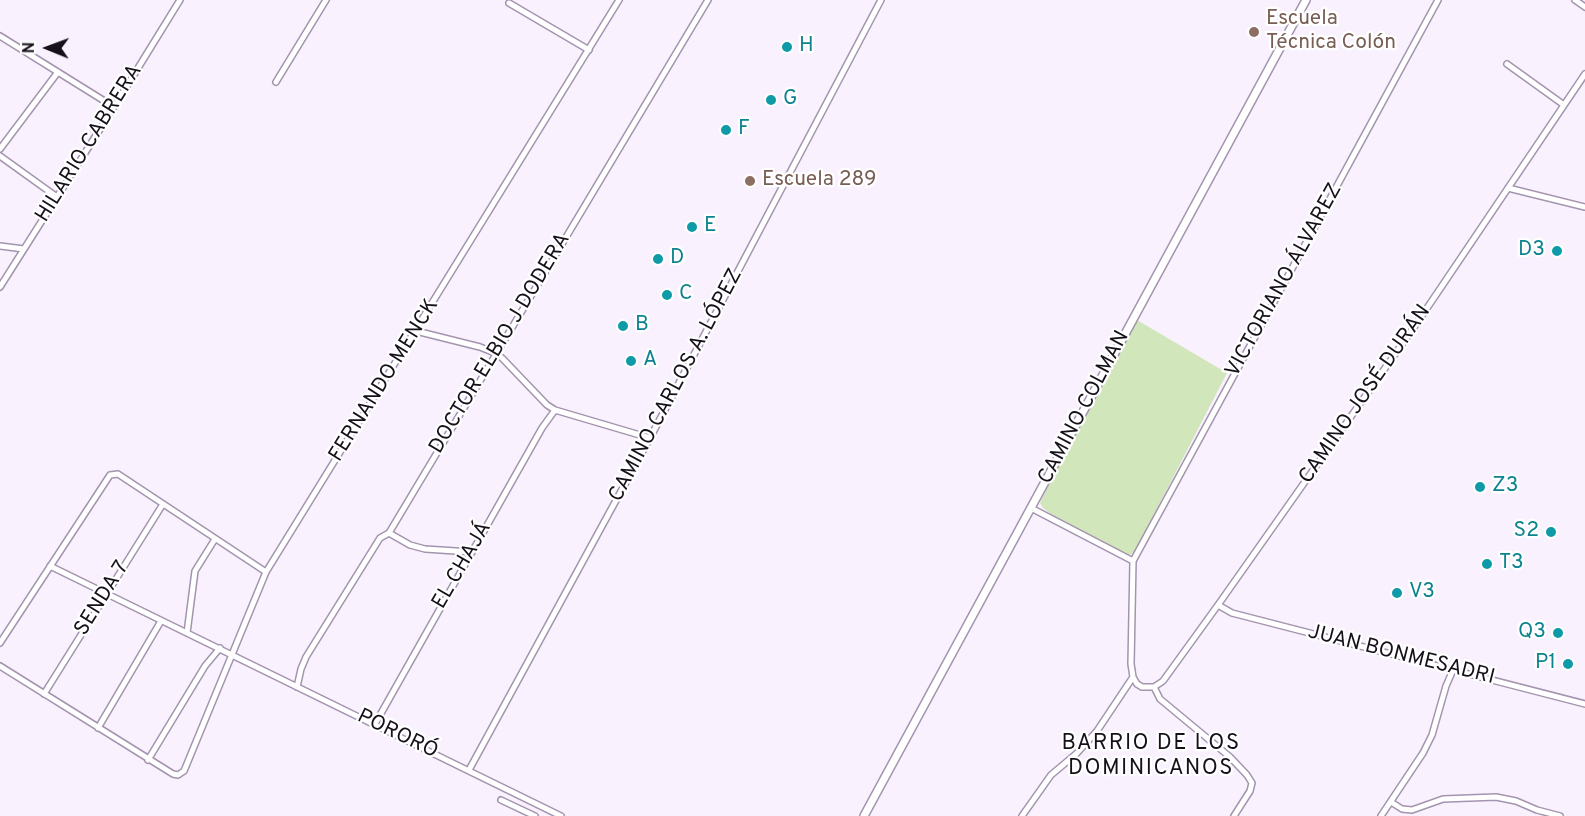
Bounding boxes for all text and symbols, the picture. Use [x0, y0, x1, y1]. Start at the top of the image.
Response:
place label: Escuela Técnica Colón [1266, 7, 1396, 57]
north arrow [18, 18, 78, 78]
marker: Escuela Técnica Colón [1247, 25, 1261, 39]
place label: H [799, 34, 814, 60]
marker: H [780, 40, 794, 54]
text: N [20, 42, 40, 54]
street label: HILARIO CABRERA [31, 60, 149, 228]
place label: G [783, 87, 797, 113]
marker: G [764, 93, 778, 107]
place label: F [738, 117, 750, 143]
marker: F [719, 123, 733, 137]
place label: Escuela 289 [762, 168, 876, 194]
marker: Escuela 289 [743, 174, 757, 188]
street label: VICTORIANO ÁLVAREZ [1221, 180, 1349, 382]
place label: E [704, 214, 717, 240]
marker: E [685, 220, 699, 234]
street label: DOCTOR ELBIO J DODERA [425, 229, 577, 459]
place label: D3 [1518, 238, 1545, 264]
marker: D3 [1550, 244, 1564, 258]
place label: D [670, 246, 684, 272]
marker: D [651, 252, 665, 266]
street label: CAMINO CARLOS A. LÓPEZ [605, 265, 749, 507]
place label: C [679, 282, 693, 308]
marker: C [660, 288, 674, 302]
street label: FERNANDO MENCK [325, 295, 445, 467]
street label: CAMINO JOSÉ DURÁN [1295, 301, 1437, 489]
place label: B [635, 313, 649, 339]
marker: B [616, 319, 630, 333]
street label: CAMINO COLMAN [1034, 327, 1136, 489]
place label: A [643, 348, 657, 374]
marker: A [624, 354, 638, 368]
place label: Z3 [1492, 474, 1518, 500]
marker: Z3 [1473, 480, 1487, 494]
street label: EL CHAJÁ [428, 518, 498, 614]
place label: S2 [1514, 519, 1539, 545]
marker: S2 [1544, 525, 1558, 539]
place label: T3 [1499, 551, 1524, 577]
street label: SENDA 7 [70, 557, 136, 641]
marker: T3 [1480, 557, 1494, 571]
place label: V3 [1409, 580, 1435, 606]
marker: V3 [1390, 586, 1404, 600]
place label: Q3 [1518, 620, 1546, 646]
street label: JUAN BONMESADRI [1305, 621, 1497, 691]
marker: Q3 [1551, 626, 1565, 640]
place label: P1 [1535, 651, 1556, 677]
marker: P1 [1561, 657, 1575, 671]
street label: PORORÓ [352, 705, 442, 765]
district label: BARRIO DE LOS DOMINICANOS [1061, 732, 1241, 784]

